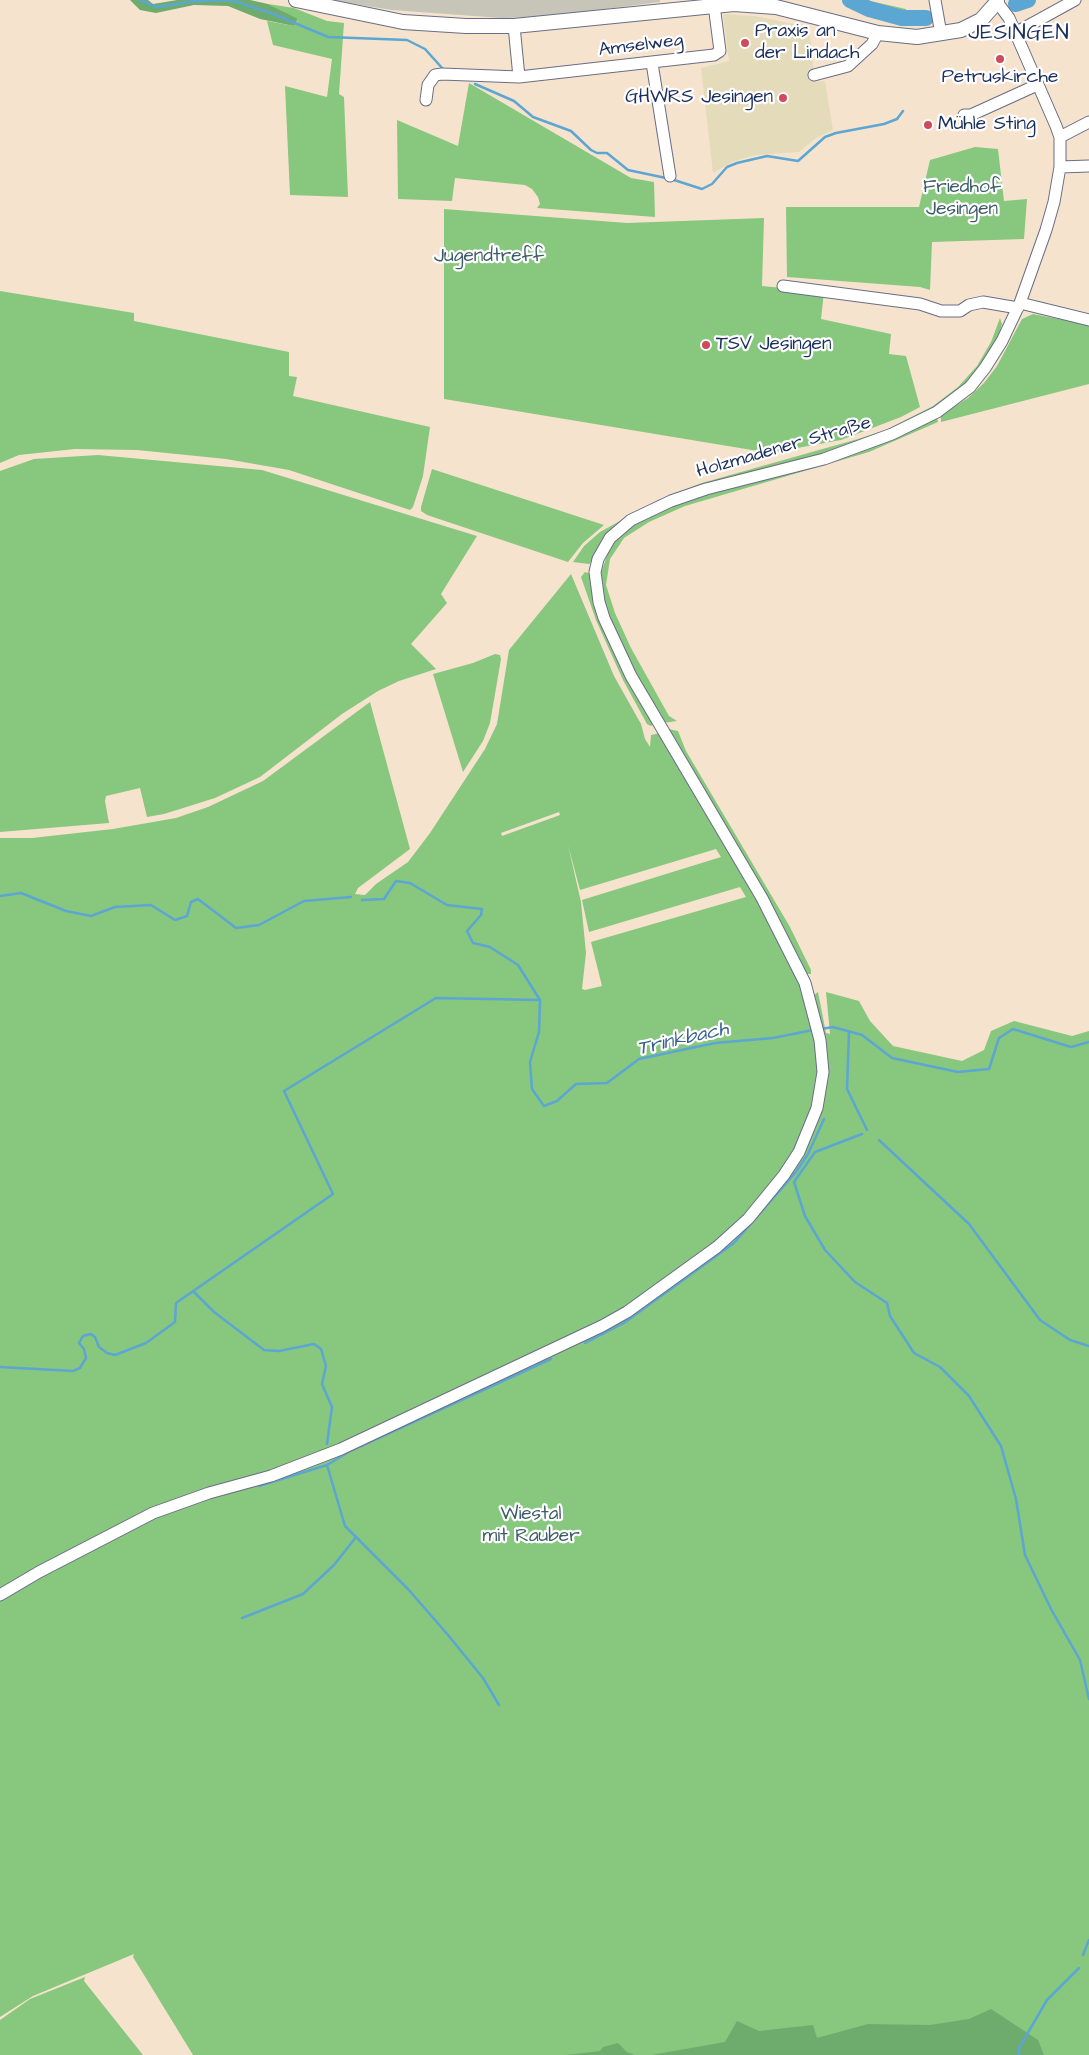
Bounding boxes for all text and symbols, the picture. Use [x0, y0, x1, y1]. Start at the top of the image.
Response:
place label: Praxis an der Lindach [755, 21, 859, 65]
district label: JESINGEN [967, 22, 1071, 48]
street label: Amselweg [597, 29, 685, 63]
marker: Praxis an der Lindach [739, 37, 751, 49]
marker: Petruskirche [994, 53, 1006, 65]
place label: Petruskirche [942, 67, 1058, 89]
place label: GHWRS Jesingen [625, 87, 773, 109]
marker: GHWRS Jesingen [777, 92, 789, 104]
place label: Mühle Sting [938, 114, 1036, 136]
marker: Mühle Sting [922, 119, 934, 131]
park label: Friedhof Jesingen [923, 177, 1001, 221]
park label: Jugendtreff [434, 246, 544, 268]
place label: TSV Jesingen [716, 334, 831, 356]
marker: TSV Jesingen [700, 339, 712, 351]
street label: Holzmadener Straße [694, 412, 874, 484]
water label: Trinkbach [635, 1018, 731, 1062]
park label: Wiestal mit Rauber [482, 1504, 580, 1548]

